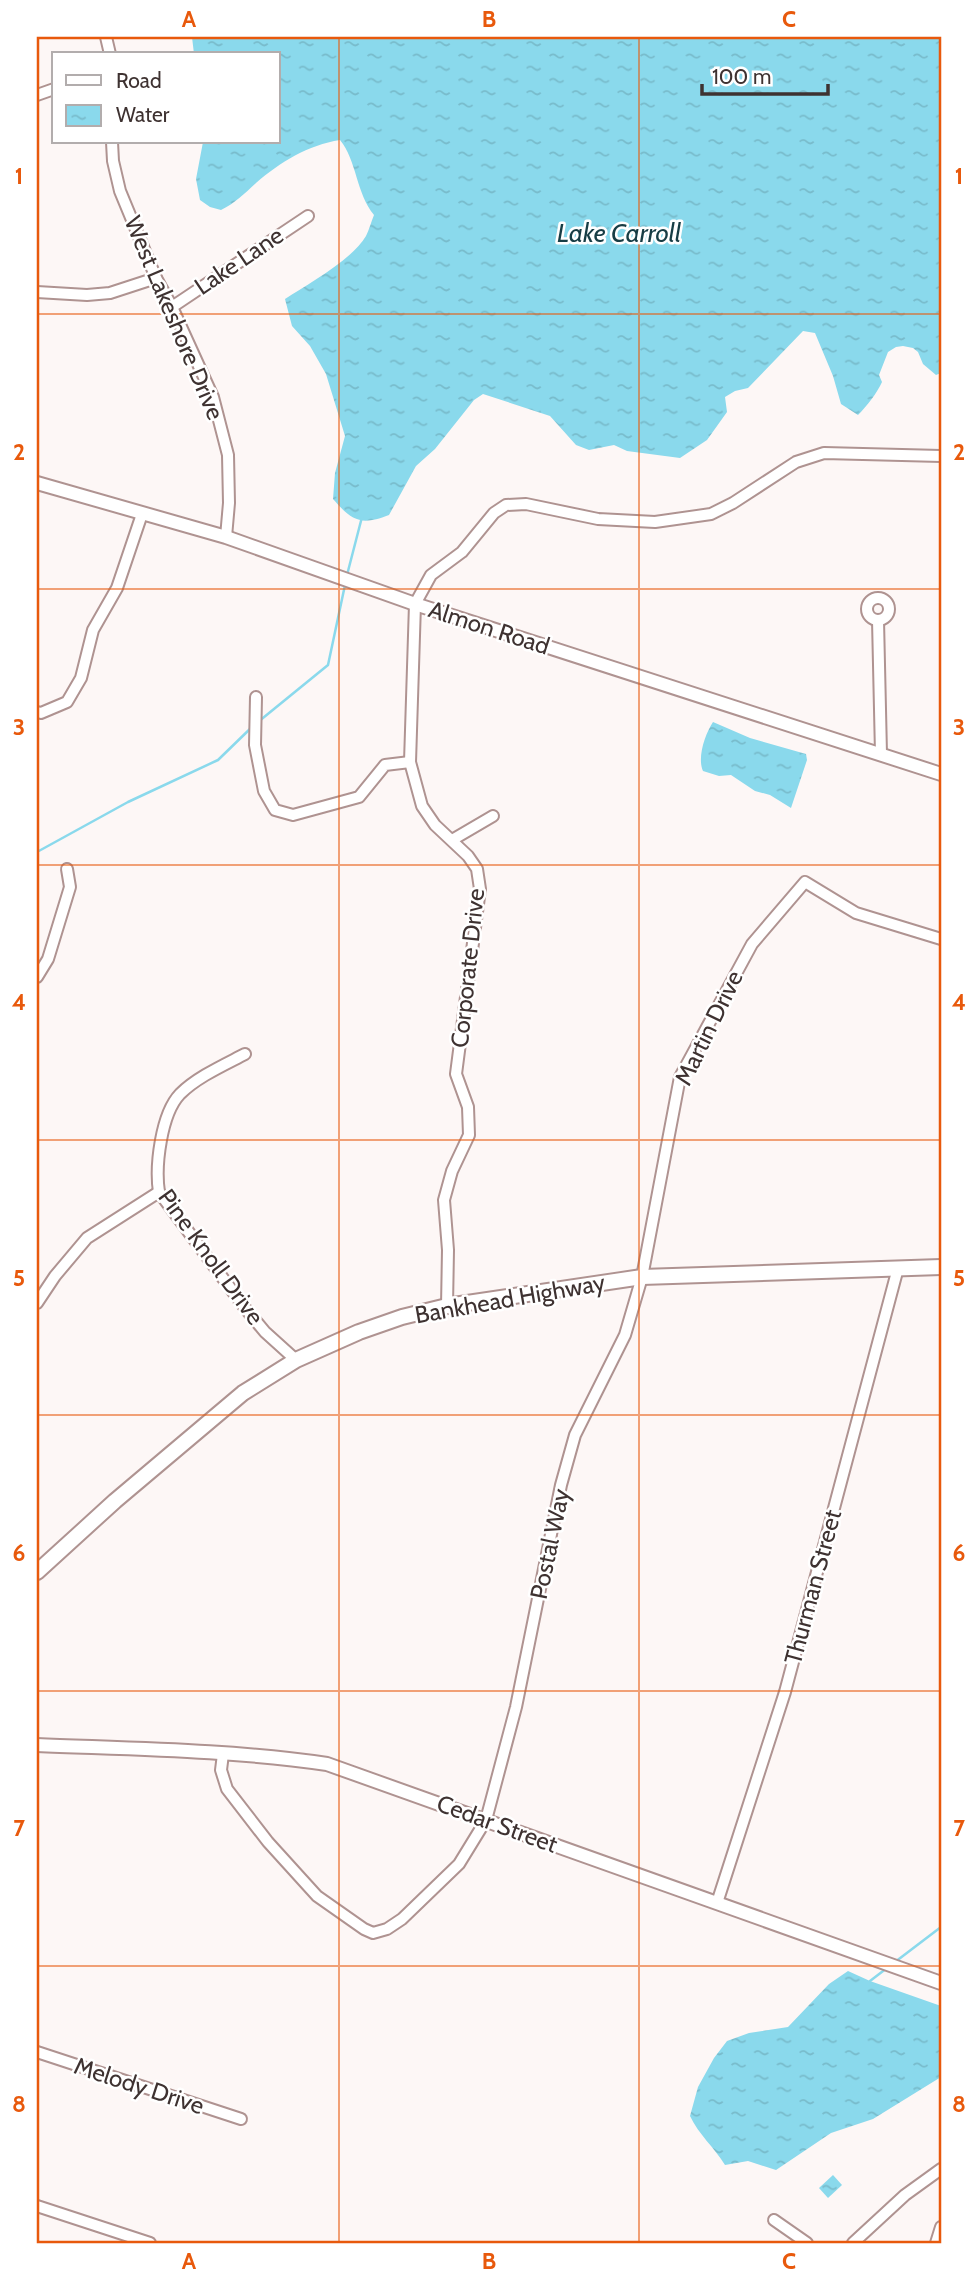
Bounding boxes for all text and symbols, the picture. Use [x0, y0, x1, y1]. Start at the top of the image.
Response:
text: A [182, 5, 197, 33]
text: B [482, 5, 496, 33]
text: C [782, 5, 796, 33]
legend [52, 52, 280, 144]
scale bar [702, 52, 828, 96]
text: 100 m [712, 64, 771, 89]
text: Road [116, 68, 162, 93]
text: Water [116, 102, 170, 127]
text: 1 [15, 162, 23, 190]
text: 1 [955, 162, 963, 190]
street label: West Lakeshore Drive [118, 212, 230, 424]
water label: Lake Carroll [557, 217, 681, 249]
street label: Lake Lane [189, 220, 289, 301]
text: 2 [13, 438, 25, 466]
text: 2 [953, 438, 965, 466]
street label: Almon Road [425, 594, 553, 661]
text: 3 [13, 713, 25, 741]
text: 3 [953, 713, 965, 741]
street label: Corporate Drive [445, 887, 490, 1049]
street label: Martin Drive [668, 966, 749, 1090]
text: 4 [12, 988, 26, 1016]
text: 4 [952, 988, 966, 1016]
street label: Pine Knoll Drive [152, 1183, 270, 1330]
text: 5 [13, 1264, 25, 1292]
text: 5 [953, 1264, 965, 1292]
street label: Bankhead Highway [413, 1268, 607, 1330]
street label: Postal Way [524, 1486, 575, 1602]
street label: Thurman Street [778, 1506, 847, 1667]
text: 6 [13, 1539, 25, 1567]
text: 6 [953, 1539, 965, 1567]
street label: Cedar Street [433, 1788, 561, 1859]
text: 7 [13, 1814, 25, 1842]
text: 7 [953, 1814, 965, 1842]
street label: Melody Drive [71, 2051, 208, 2120]
text: 8 [12, 2090, 26, 2118]
text: 8 [952, 2090, 966, 2118]
text: A [182, 2247, 197, 2275]
text: B [482, 2247, 496, 2275]
text: C [782, 2247, 796, 2275]

